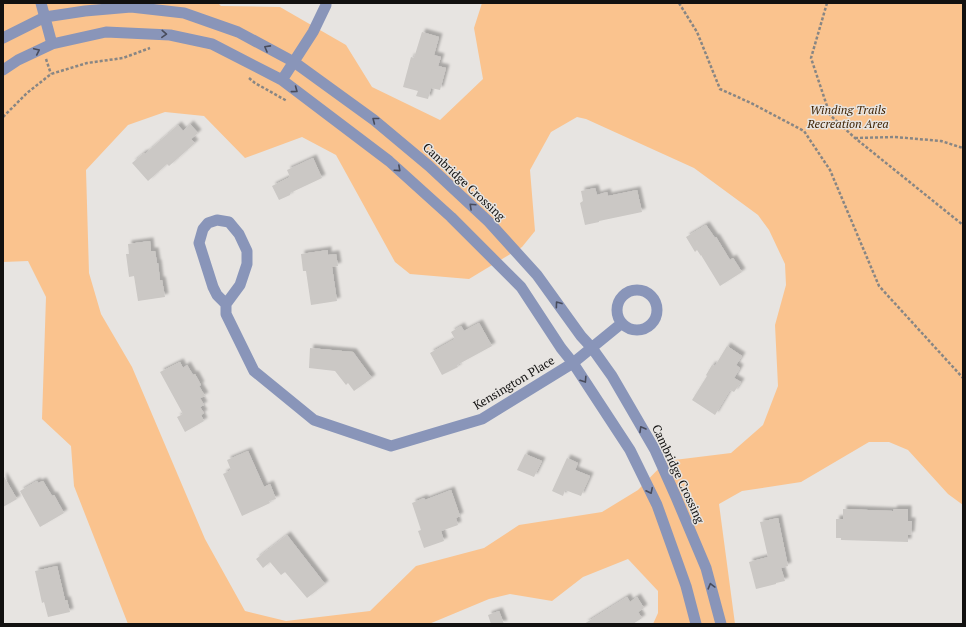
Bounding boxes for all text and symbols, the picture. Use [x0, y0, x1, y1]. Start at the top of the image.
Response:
one-way arrow [161, 30, 167, 39]
one-way arrow [264, 45, 271, 52]
one-way arrow [32, 48, 40, 56]
one-way arrow [290, 85, 297, 92]
park label: Winding Trails Recreation Area [806, 102, 889, 131]
one-way arrow [372, 118, 379, 125]
street label: Cambridge Crossing [420, 140, 509, 224]
one-way arrow [393, 164, 401, 171]
one-way arrow [469, 204, 477, 211]
one-way arrow [555, 301, 563, 308]
street label: Kensington Place [470, 352, 557, 413]
one-way arrow [579, 376, 587, 383]
street label: Cambridge Crossing [649, 422, 708, 526]
one-way arrow [640, 426, 647, 433]
one-way arrow [645, 487, 653, 495]
one-way arrow [707, 583, 715, 590]

